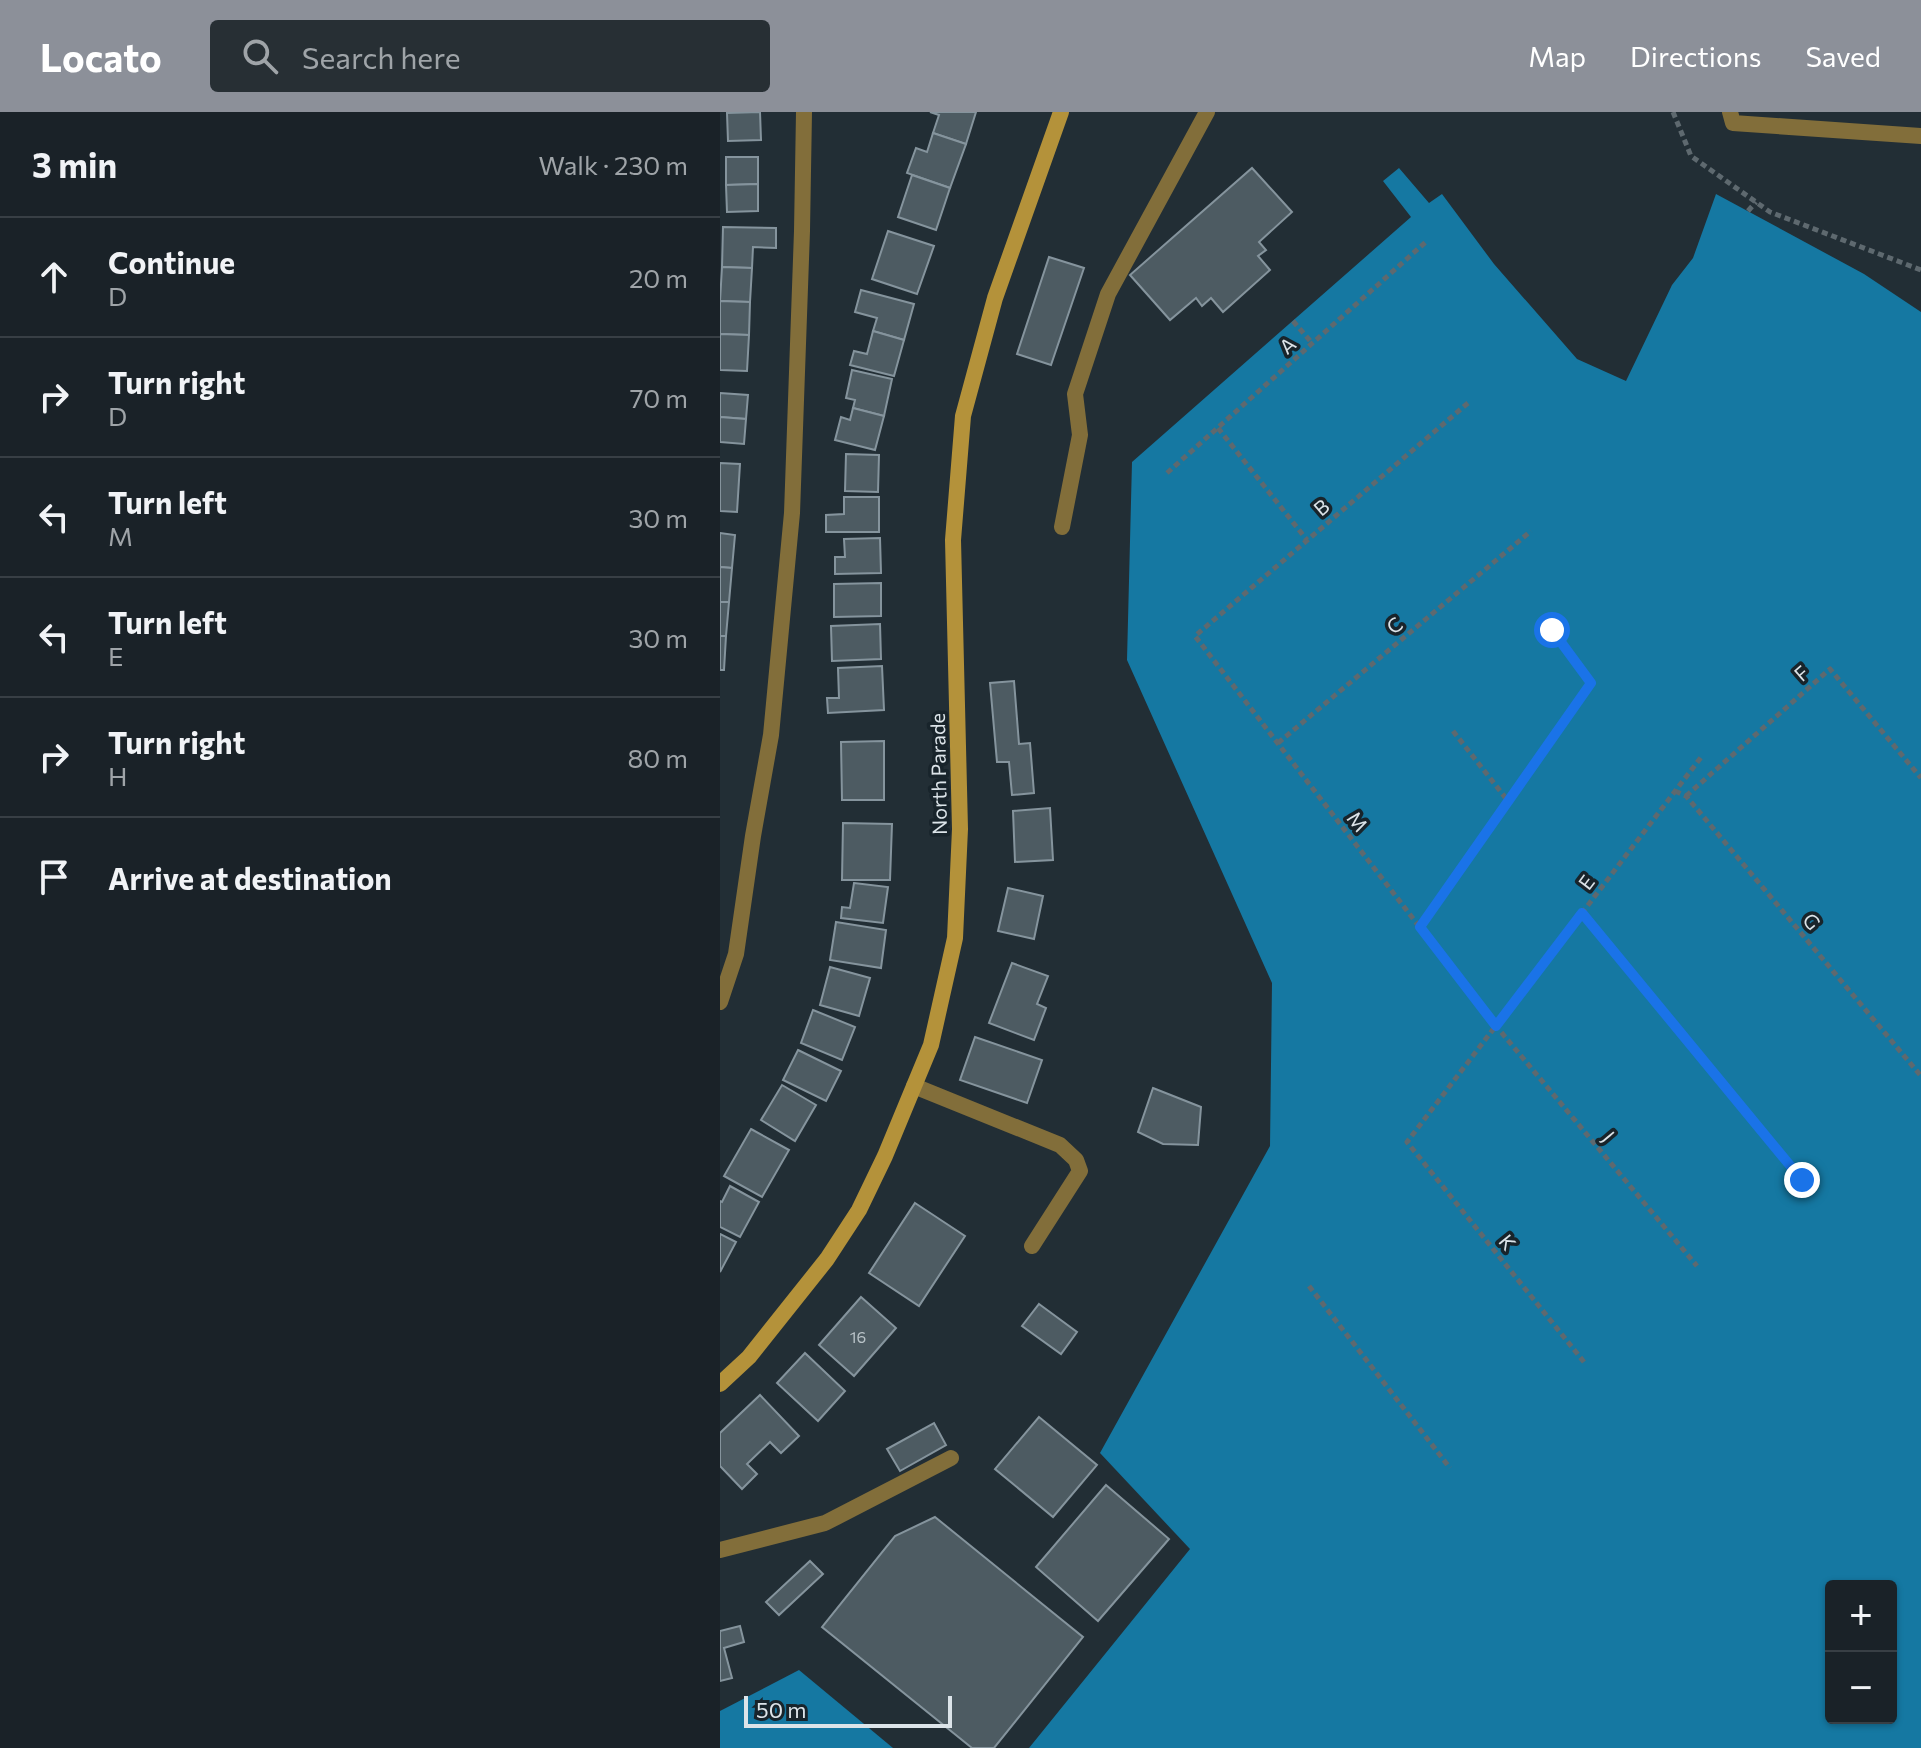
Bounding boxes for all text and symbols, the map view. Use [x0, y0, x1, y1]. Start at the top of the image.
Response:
search box [210, 20, 770, 92]
text: Locato [40, 33, 162, 80]
icon: search [238, 34, 282, 78]
text: Search here [302, 38, 460, 75]
text: Map [1528, 39, 1586, 73]
text: Directions [1630, 39, 1761, 73]
text: Saved [1805, 39, 1881, 73]
text: 3 min [32, 143, 117, 185]
text: Walk · 230 m [539, 149, 688, 180]
text: Continue [108, 243, 235, 280]
icon: ahead [32, 255, 76, 299]
text: 20 m [629, 262, 688, 293]
text: D [108, 280, 127, 311]
street label: A [1274, 331, 1300, 359]
text: Turn right [108, 363, 245, 400]
icon: right [32, 375, 76, 419]
text: 70 m [630, 382, 688, 413]
text: D [108, 400, 127, 431]
text: Turn left [108, 483, 227, 520]
street label: B [1308, 494, 1334, 520]
icon: left [32, 495, 76, 539]
text: 30 m [629, 502, 688, 533]
text: M [108, 520, 133, 551]
text: Turn left [108, 603, 227, 640]
street label: C [1381, 611, 1407, 639]
route start [1534, 612, 1570, 648]
icon: left [32, 615, 76, 659]
text: 30 m [629, 622, 688, 653]
text: E [108, 640, 123, 671]
street label: F [1789, 660, 1813, 686]
street label: North Parade [925, 713, 951, 835]
text: Turn right [108, 723, 245, 760]
icon: right [32, 735, 76, 779]
text: 80 m [628, 742, 688, 773]
text: H [108, 760, 128, 791]
street label: M [1343, 806, 1373, 836]
icon: arrive [32, 855, 76, 899]
text: Arrive at destination [108, 859, 392, 896]
street label: E [1573, 870, 1599, 894]
street label: G [1798, 908, 1826, 934]
street label: J [1598, 1126, 1620, 1146]
route end [1784, 1162, 1820, 1198]
street label: K [1494, 1229, 1522, 1255]
house number: 16 [850, 1327, 866, 1346]
map controls [1825, 1580, 1897, 1724]
button: + [1825, 1580, 1897, 1652]
button: − [1825, 1652, 1897, 1724]
scale bar [744, 1692, 952, 1728]
text: 50 m [756, 1696, 806, 1723]

